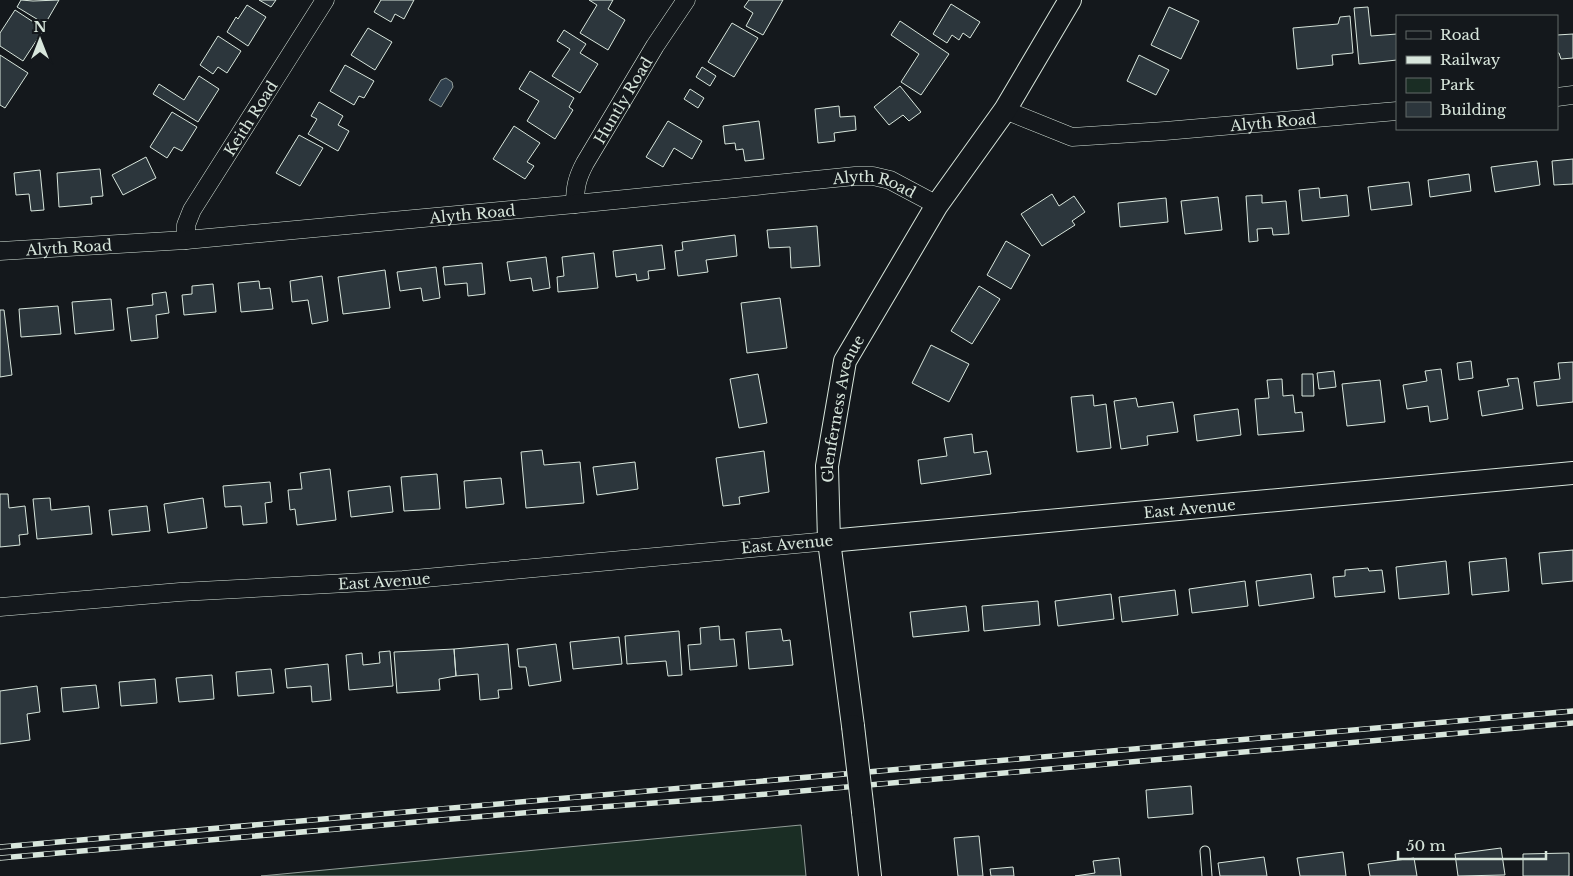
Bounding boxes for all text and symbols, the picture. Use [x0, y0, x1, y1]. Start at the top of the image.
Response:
north arrow [15, 15, 65, 65]
legend [1396, 15, 1558, 130]
text: N [33, 18, 47, 36]
text: Road [1440, 25, 1480, 44]
text: Railway [1440, 50, 1501, 69]
street label: Huntly Road [589, 53, 656, 147]
text: Park [1440, 75, 1476, 94]
street label: Keith Road [219, 77, 281, 159]
text: Building [1440, 100, 1507, 119]
street label: Alyth Road [1228, 109, 1317, 135]
street label: Alyth Road [831, 166, 919, 202]
street label: Alyth Road [428, 200, 516, 227]
street label: Alyth Road [24, 235, 112, 259]
street label: Glenferness Avenue [817, 331, 868, 483]
street label: East Avenue [1143, 494, 1236, 522]
street label: East Avenue [740, 531, 834, 557]
street label: East Avenue [337, 568, 431, 593]
scale bar [1398, 828, 1546, 860]
text: 50 m [1406, 836, 1446, 855]

